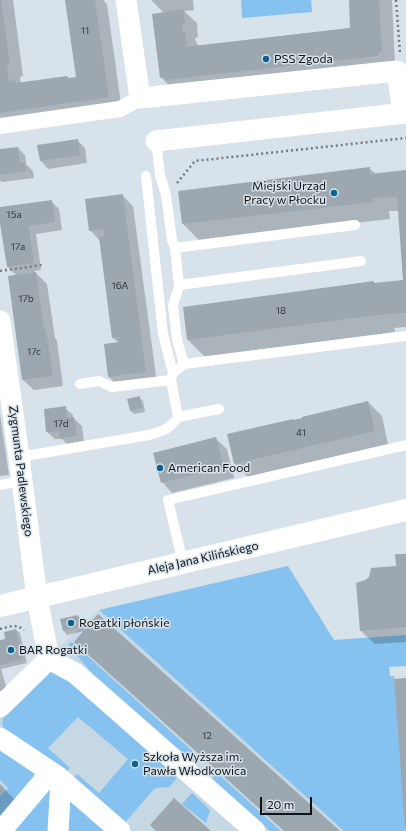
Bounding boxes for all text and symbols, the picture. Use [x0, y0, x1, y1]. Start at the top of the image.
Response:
house number: 11 [81, 25, 89, 37]
place label: PSS Zgoda [274, 52, 333, 66]
marker: PSS Zgoda [261, 54, 271, 64]
place label: Miejski Urząd Pracy w Płocku [244, 179, 326, 207]
marker: Miejski Urząd Pracy w Płocku [329, 188, 339, 198]
house number: 15a [6, 209, 22, 221]
house number: 17a [11, 241, 25, 253]
house number: 16A [111, 280, 129, 292]
house number: 17b [18, 293, 34, 305]
house number: 18 [276, 305, 286, 317]
house number: 17c [27, 346, 41, 358]
street label: Zygmunta Padlewskiego [6, 405, 36, 537]
house number: 17d [54, 418, 68, 430]
house number: 41 [296, 427, 306, 439]
place label: American Food [168, 461, 250, 475]
marker: American Food [155, 463, 165, 473]
street label: Aleja Jana Kilińskiego [146, 538, 260, 578]
place label: Rogatki płońskie [79, 616, 169, 630]
marker: Rogatki płońskie [66, 618, 76, 628]
place label: BAR Rogatki [19, 643, 87, 657]
marker: BAR Rogatki [6, 645, 16, 655]
house number: 12 [202, 730, 212, 742]
place label: Szkoła Wyższa im. Pawła Włodkowica [143, 750, 246, 778]
marker: Szkoła Wyższa im. Pawła Włodkowica [130, 759, 140, 769]
scale bar [262, 789, 314, 815]
text: 20 m [267, 797, 294, 811]

